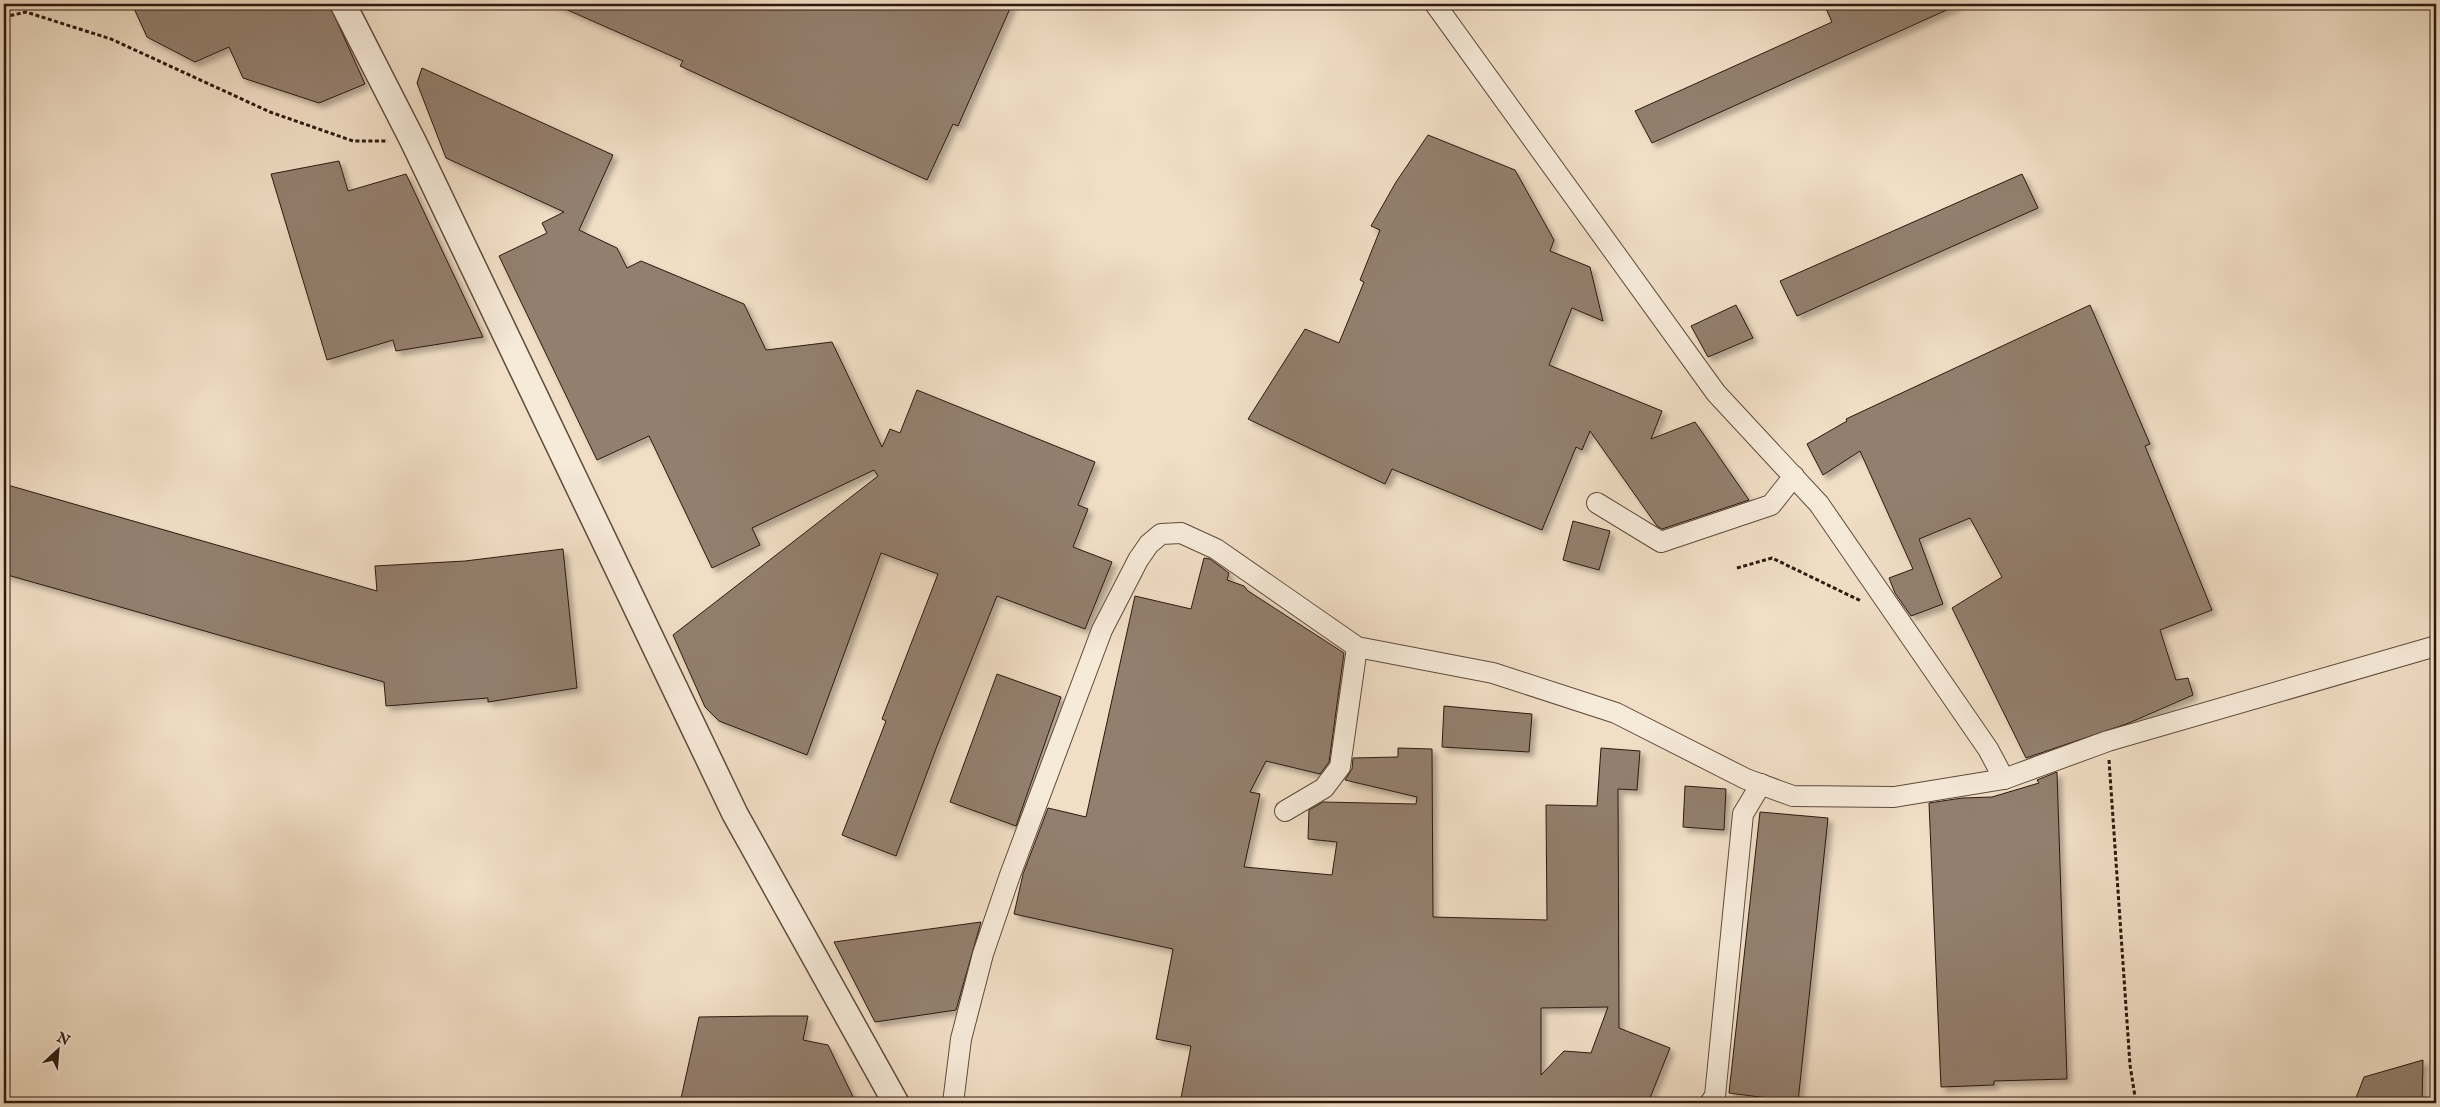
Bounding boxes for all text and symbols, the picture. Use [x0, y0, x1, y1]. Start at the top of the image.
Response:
north arrow [32, 1024, 82, 1074]
text: N [53, 1028, 73, 1050]

